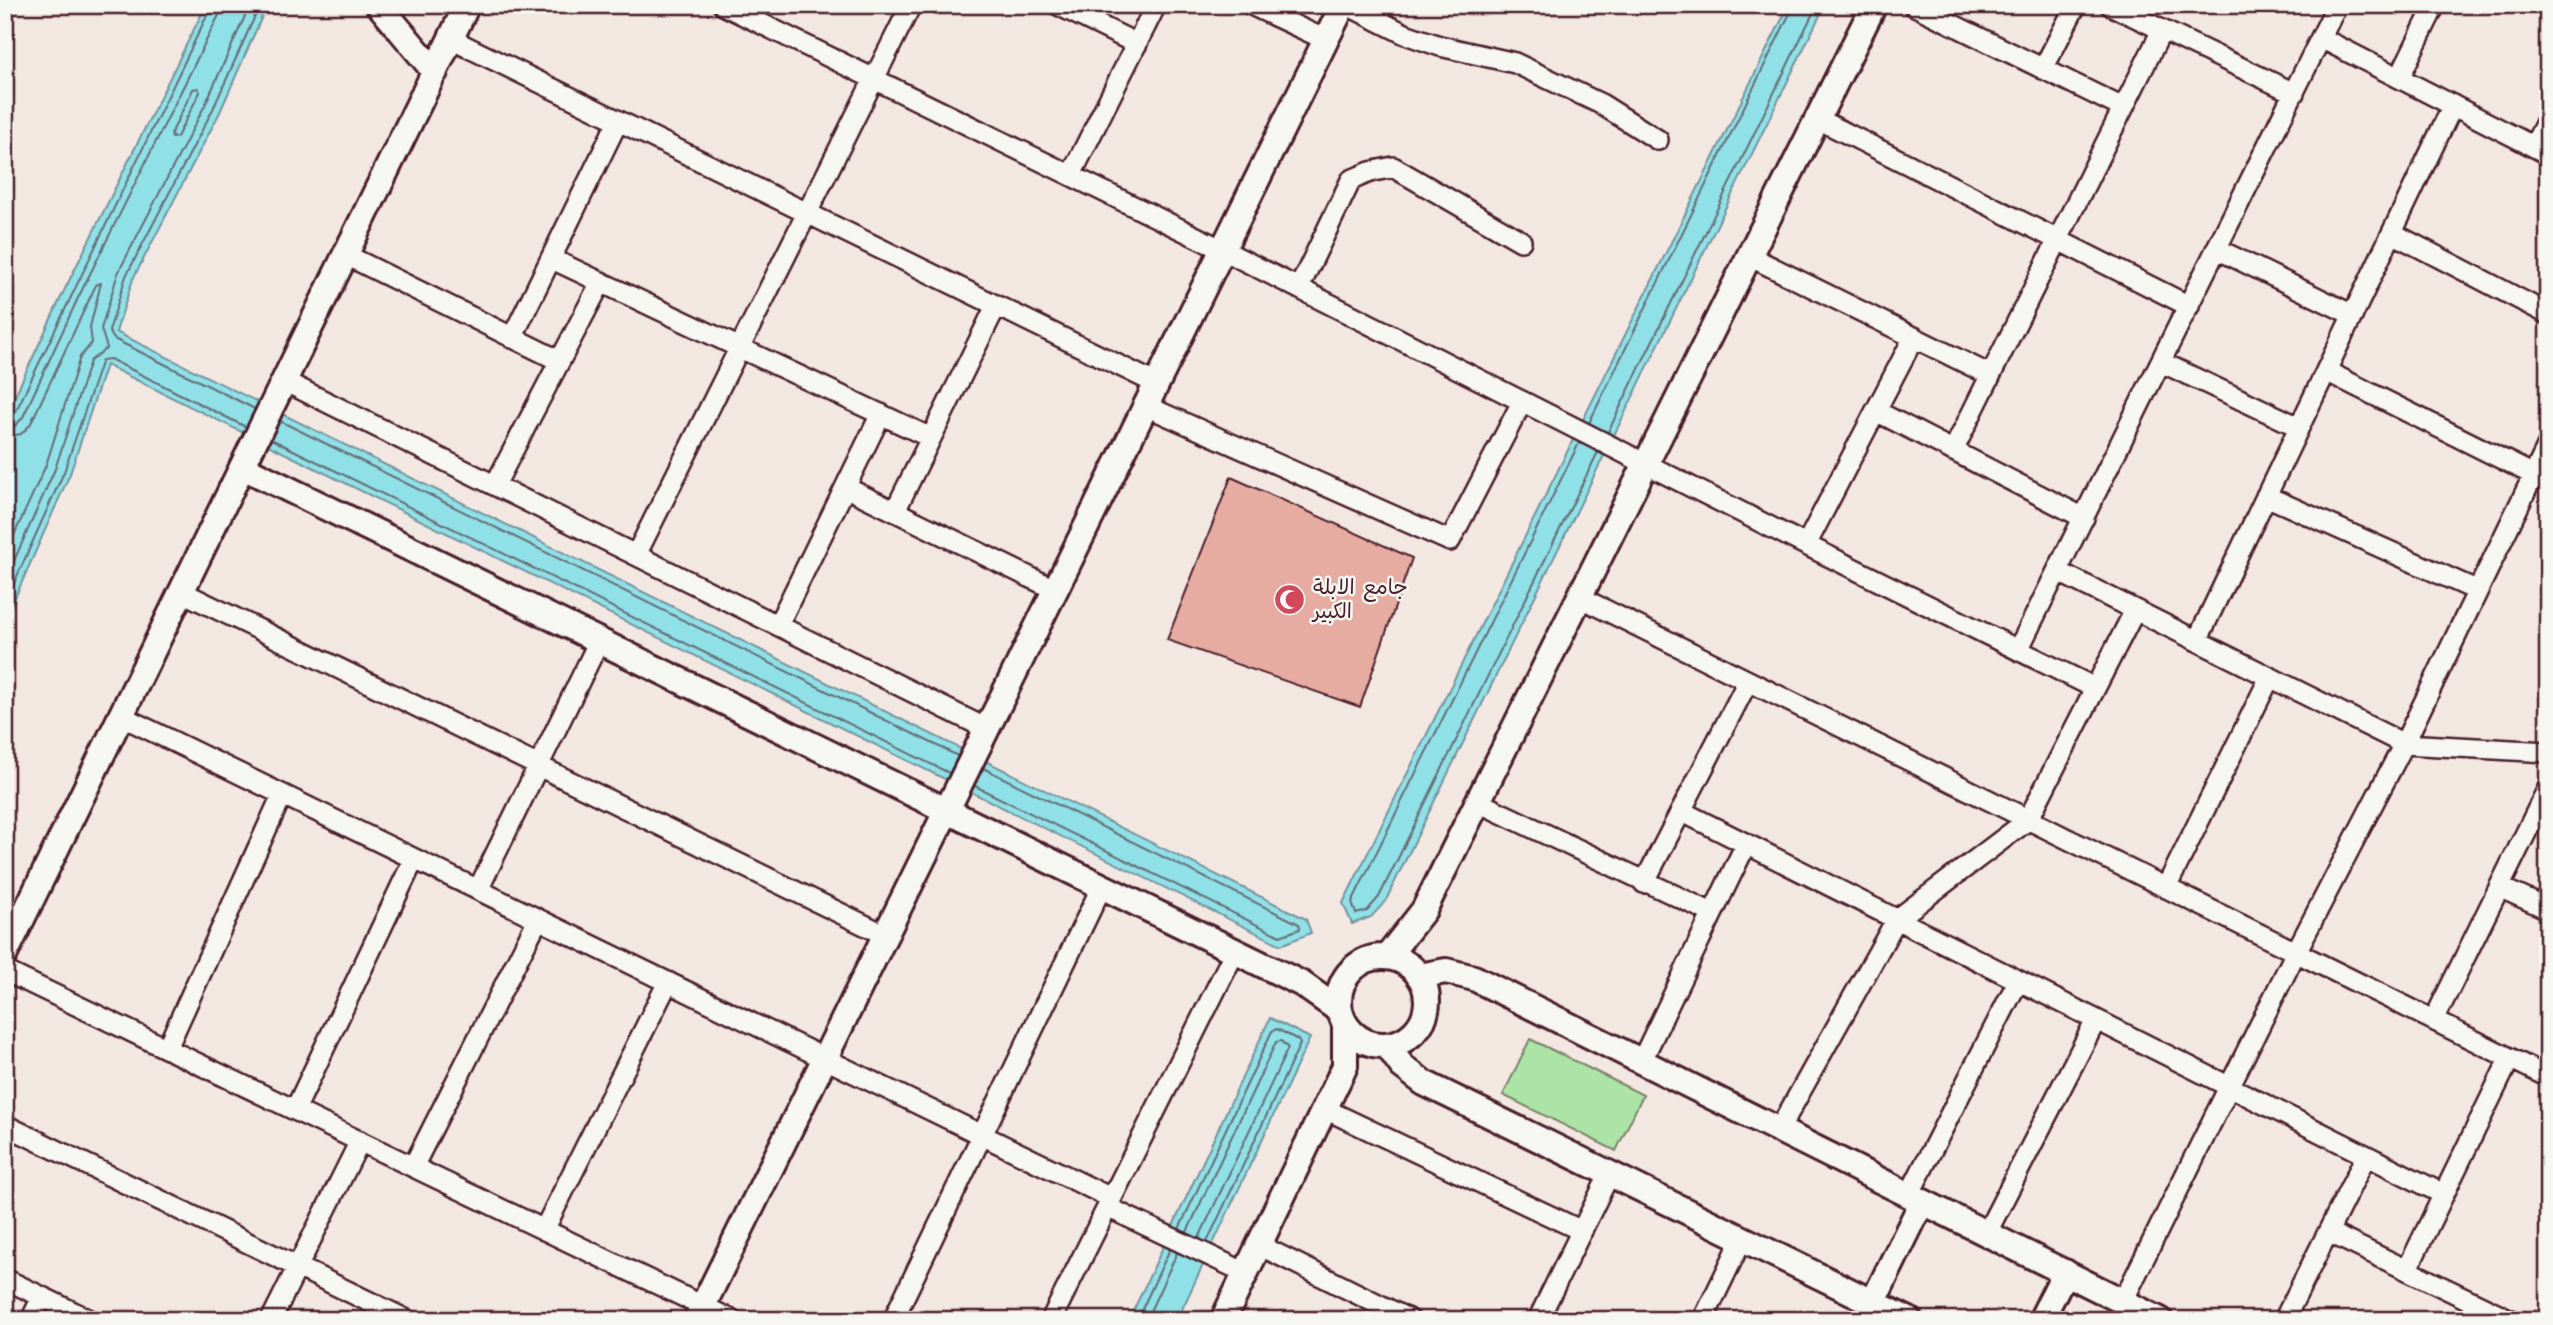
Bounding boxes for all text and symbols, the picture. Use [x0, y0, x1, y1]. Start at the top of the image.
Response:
place label: جامع الابلة الكبير [1311, 572, 1408, 629]
mosque icon: جامع الابلة الكبير [1273, 582, 1307, 616]

